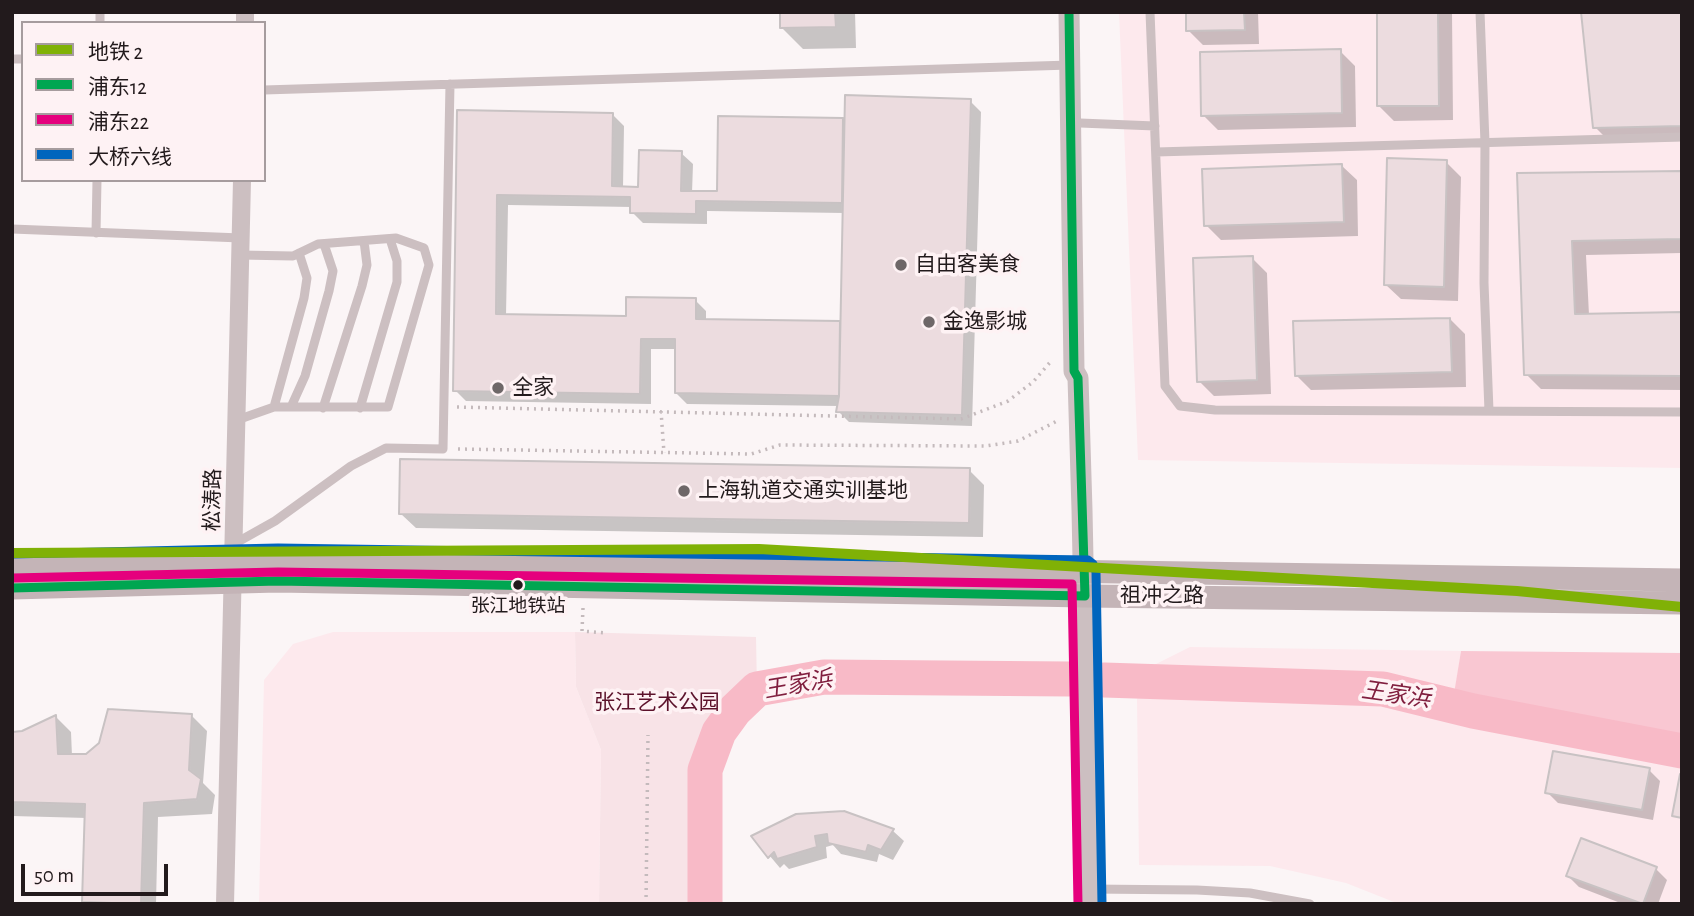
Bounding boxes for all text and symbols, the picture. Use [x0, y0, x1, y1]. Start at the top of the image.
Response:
legend [21, 21, 266, 182]
text: 地铁 2 [88, 42, 143, 63]
text: 浦东12 [88, 77, 147, 98]
text: 浦东22 [88, 112, 149, 133]
text: 大桥六线 [88, 147, 172, 168]
place label: 自由客美食 [915, 252, 1020, 278]
marker: 自由客美食 [893, 257, 909, 273]
place label: 金逸影城 [943, 309, 1027, 335]
marker: 金逸影城 [921, 314, 937, 330]
place label: 全家 [512, 375, 554, 401]
marker: 全家 [490, 380, 506, 396]
street label: 松涛路 [200, 468, 226, 532]
place label: 上海轨道交通实训基地 [698, 478, 908, 504]
marker: 上海轨道交通实训基地 [676, 483, 692, 499]
marker: 张江地铁站 [511, 578, 525, 592]
street label: 祖冲之路 [1120, 583, 1204, 609]
place label: 张江地铁站 [471, 595, 565, 617]
water label: 王家浜 [762, 665, 834, 705]
water label: 王家浜 [1360, 677, 1432, 713]
park label: 张江艺术公园 [594, 690, 720, 716]
scale bar [24, 850, 172, 894]
text: 50 m [34, 865, 74, 886]

